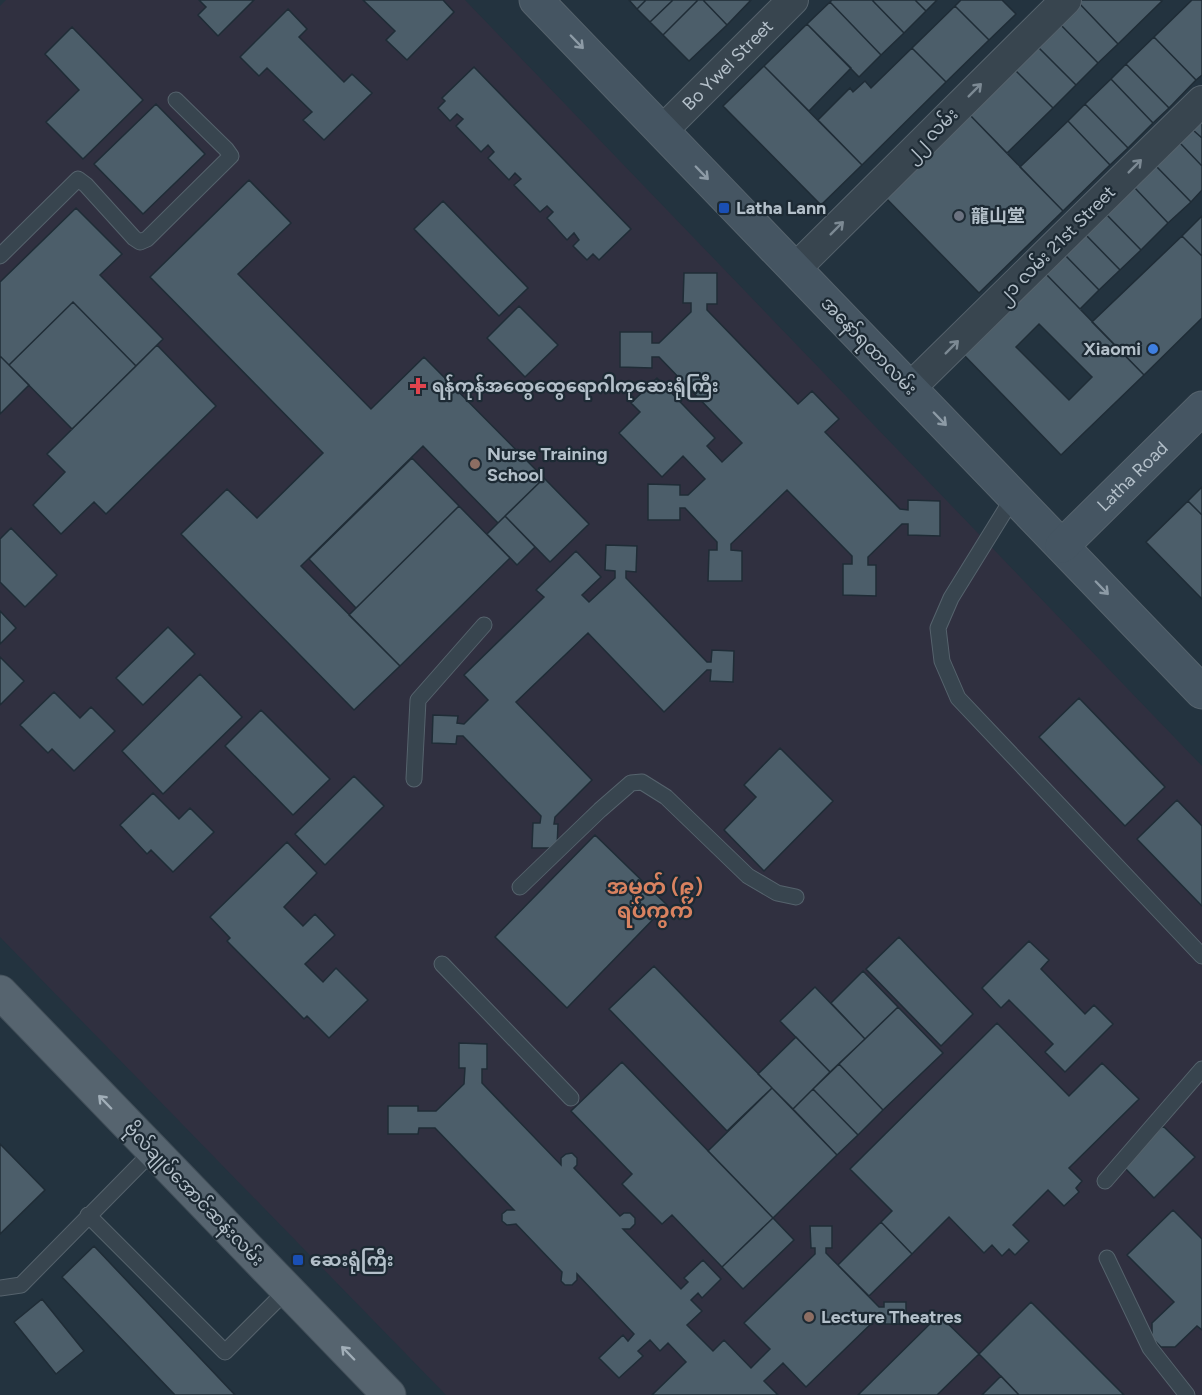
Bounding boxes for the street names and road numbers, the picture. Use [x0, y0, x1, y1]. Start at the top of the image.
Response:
street label: Bo Ywel Street [678, 15, 778, 115]
street label: ၂၂ လမ်း [898, 102, 965, 169]
street label: ၂၁ လမ်း 21st Street [991, 180, 1123, 312]
street label: အနော်ရထာလမ်း [814, 291, 923, 403]
street label: Latha Road [1093, 437, 1172, 516]
street label: ဗိုလ်ချုပ်အောင်ဆန်းလမ်း [117, 1115, 271, 1273]

